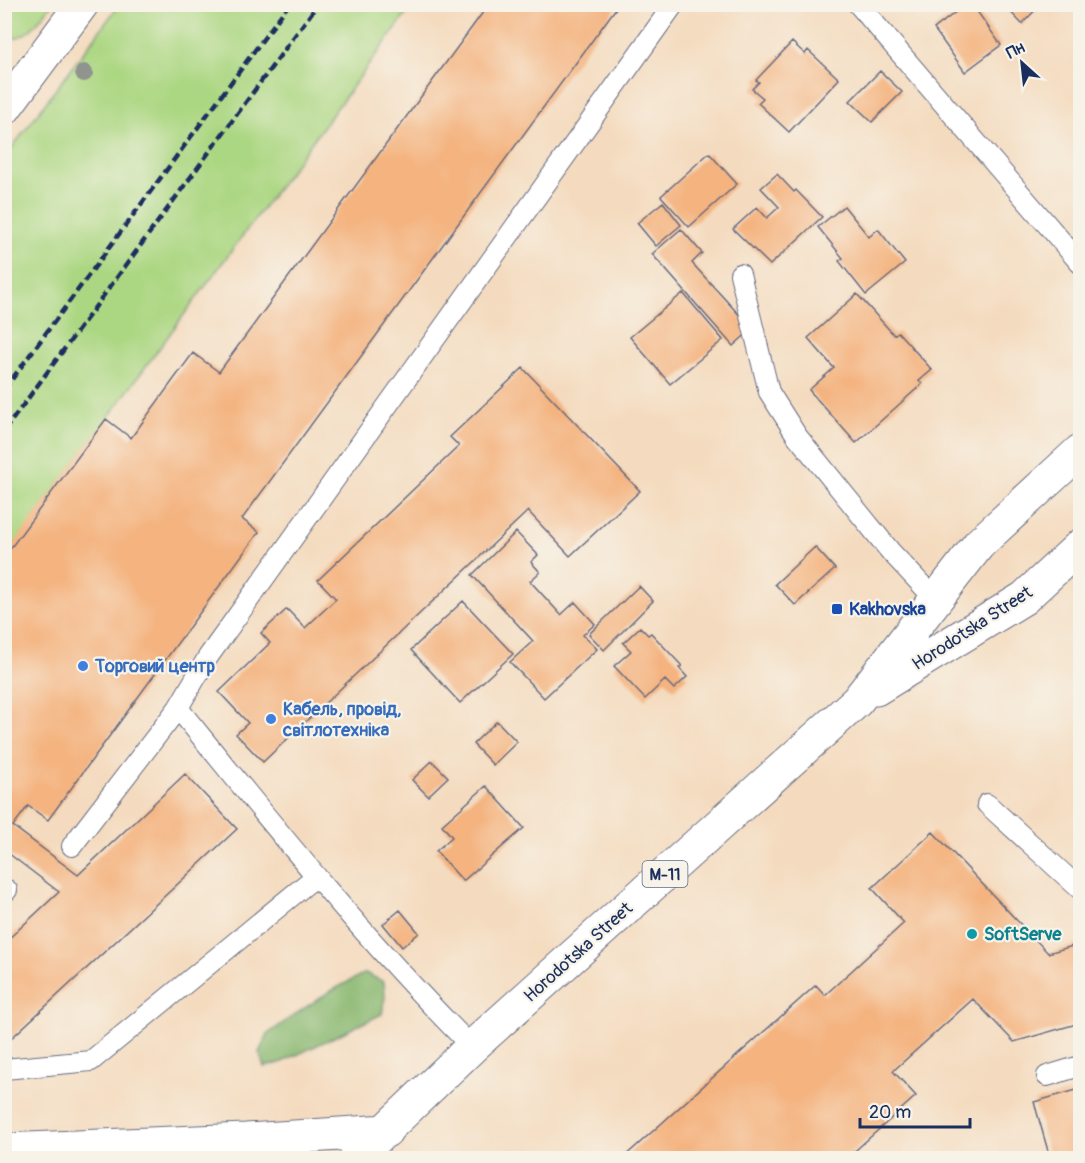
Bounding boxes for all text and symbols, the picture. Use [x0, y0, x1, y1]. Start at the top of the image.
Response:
north arrow [992, 33, 1052, 93]
text: Пн [1003, 38, 1028, 63]
street label: Horodotska Street [908, 581, 1037, 676]
place label: Kakhovska [849, 598, 926, 621]
marker: Kakhovska [830, 602, 844, 616]
place label: Торговий центр [94, 655, 216, 678]
marker: Торговий центр [76, 659, 90, 673]
place label: Кабель, провід, світлотехніка [282, 698, 401, 742]
marker: Кабель, провід, світлотехніка [264, 712, 278, 726]
road number: М-11 [642, 861, 688, 887]
street label: Horodotska Street [519, 897, 638, 1007]
place label: SoftServe [984, 923, 1063, 946]
marker: SoftServe [965, 927, 979, 941]
scale bar [860, 1091, 970, 1129]
text: 20 m [869, 1101, 911, 1124]

